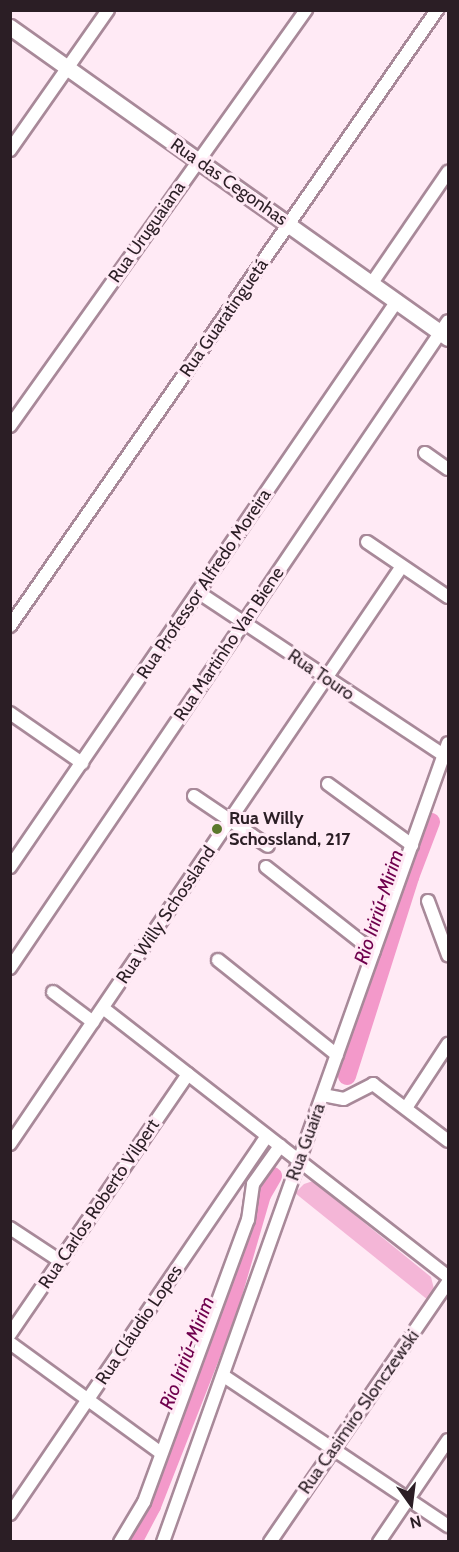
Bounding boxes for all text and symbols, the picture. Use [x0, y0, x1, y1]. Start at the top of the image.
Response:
street label: Rua das Cegonhas [166, 134, 292, 230]
street label: Rua Uruguaiana [104, 177, 190, 287]
street label: Rua Guaratinguetá [175, 255, 273, 381]
street label: Rua Professor Alfredo Moreira [132, 485, 276, 683]
street label: Rua Martinho Van Biene [169, 563, 289, 725]
street label: Rua Touro [284, 645, 358, 705]
place label: Rua Willy Schossland, 217 [229, 808, 351, 850]
marker: Rua Willy Schossland, 217 [210, 822, 224, 836]
street label: Rua Willy Schossland [112, 842, 220, 988]
water label: Rio Iririú-Mirim [349, 847, 409, 967]
street label: Rua Guaíra [282, 1100, 330, 1184]
street label: Rua Carlos Roberto Vilpert [34, 1115, 164, 1293]
street label: Rua Cláudio Lopes [91, 1261, 187, 1389]
water label: Rio Iririú-Mirim [154, 1293, 220, 1413]
street label: Rua Casimiro Slonczewski [294, 1326, 424, 1498]
north arrow [381, 1474, 441, 1534]
text: N [408, 1511, 423, 1533]

